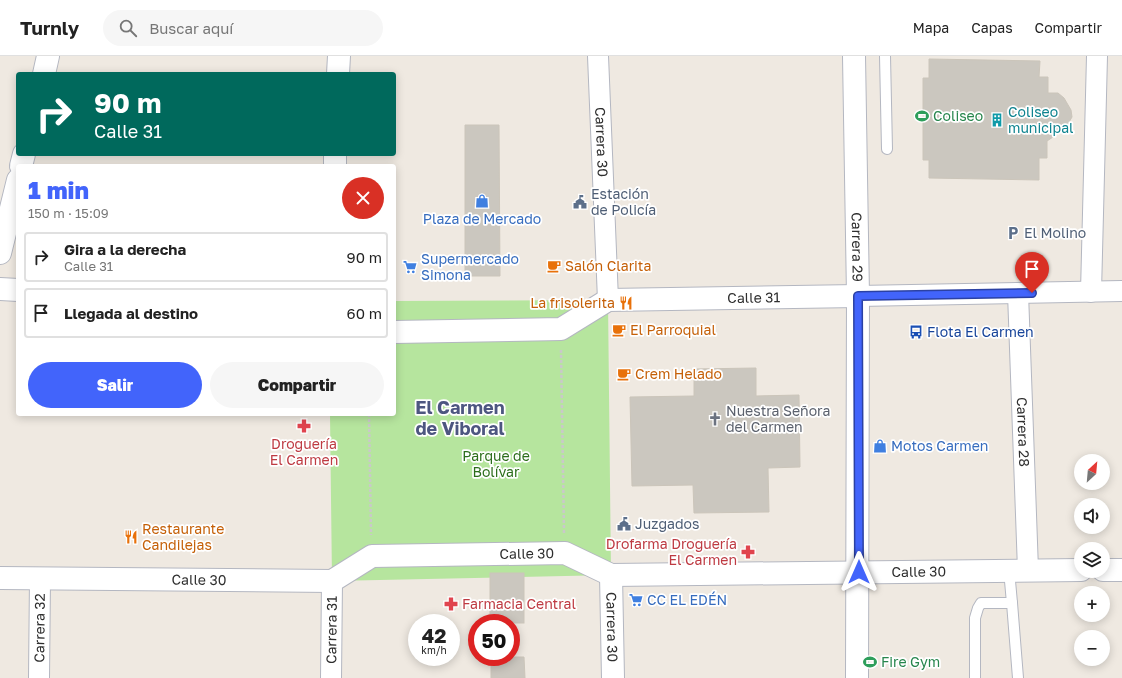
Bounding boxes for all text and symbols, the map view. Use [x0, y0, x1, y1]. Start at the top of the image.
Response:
search box [103, 10, 383, 46]
text: Turnly [20, 16, 79, 39]
icon: search [117, 17, 139, 39]
text: Buscar aquí [149, 19, 233, 37]
text: Mapa [913, 19, 949, 36]
text: Capas [971, 19, 1013, 36]
text: Compartir [1035, 19, 1102, 36]
text: 90 m [94, 86, 161, 119]
icon: right [28, 88, 80, 140]
place label: Coliseo municipal [1008, 103, 1074, 136]
street label: Carrera 30 [592, 107, 612, 177]
place label: Coliseo [933, 107, 983, 124]
sports icon: Coliseo [914, 108, 930, 124]
building icon: Coliseo municipal [989, 112, 1005, 128]
text: Calle 31 [94, 120, 162, 142]
text: 1 min [28, 175, 89, 204]
button: close [342, 177, 384, 219]
place label: Estación de Policía [591, 185, 656, 218]
shop icon: Plaza de Mercado [474, 193, 490, 209]
public building icon: Estación de Policía [572, 194, 588, 210]
text: 150 m · 15:09 [28, 205, 109, 221]
place label: Plaza de Mercado [423, 210, 541, 227]
street label: Carrera 29 [849, 212, 867, 282]
place label: El Molino [1024, 224, 1086, 241]
parking icon: El Molino [1005, 225, 1021, 241]
text: Gira a la derecha [64, 240, 186, 258]
icon: right [30, 246, 52, 268]
text: 90 m [347, 248, 382, 266]
place label: Supermercado Simona [421, 250, 519, 283]
pin [1015, 252, 1049, 293]
place label: Salón Clarita [565, 257, 651, 274]
text: Calle 31 [64, 258, 113, 274]
cafe icon: Salón Clarita [546, 258, 562, 274]
icon: arrive [1021, 258, 1043, 280]
supermarket icon: Supermercado Simona [402, 259, 418, 275]
street label: Calle 31 [727, 288, 781, 306]
place label: La frisolerita [530, 294, 615, 311]
restaurant icon: La frisolerita [618, 295, 634, 311]
icon: arrive [30, 302, 52, 324]
text: Llegada al destino [64, 304, 198, 322]
text: 60 m [347, 304, 382, 322]
place label: El Parroquial [630, 321, 716, 338]
cafe icon: El Parroquial [611, 322, 627, 338]
place label: Flota El Carmen [927, 323, 1034, 340]
bus stop icon: Flota El Carmen [908, 324, 924, 340]
button: Salir [28, 362, 202, 408]
button: Compartir [210, 362, 384, 408]
place label: Crem Helado [635, 365, 722, 382]
cafe icon: Crem Helado [616, 366, 632, 382]
district label: El Carmen de Viboral [415, 396, 505, 439]
street label: Carrera 28 [1014, 397, 1033, 467]
place label: Nuestra Señora del Carmen [726, 402, 830, 435]
church icon: Nuestra Señora del Carmen [707, 411, 723, 427]
pharmacy icon: Droguería El Carmen [296, 418, 312, 434]
place label: Droguería El Carmen [270, 435, 338, 468]
place label: Motos Carmen [891, 437, 988, 454]
shop icon: Motos Carmen [872, 438, 888, 454]
park label: Parque de Bolívar [462, 447, 530, 480]
north arrow [1074, 454, 1110, 490]
map controls [1074, 454, 1110, 666]
button: sound [1074, 498, 1110, 534]
place label: Juzgados [635, 515, 699, 532]
public building icon: Juzgados [616, 516, 632, 532]
place label: Restaurante Candilejas [142, 520, 224, 553]
restaurant icon: Restaurante Candilejas [123, 529, 139, 545]
place label: Drofarma Droguería El Carmen [606, 535, 737, 568]
button: layers [1074, 542, 1110, 578]
street label: Calle 30 [499, 544, 554, 562]
pharmacy icon: Drofarma Droguería El Carmen [740, 544, 756, 560]
position arrow [838, 551, 880, 593]
street label: Calle 30 [891, 562, 946, 580]
street label: Calle 30 [172, 571, 226, 588]
button: + [1074, 586, 1110, 622]
place label: CC EL EDÉN [647, 591, 727, 608]
street label: Carrera 30 [603, 592, 622, 662]
supermarket icon: CC EL EDÉN [628, 592, 644, 608]
street label: Carrera 32 [30, 593, 48, 663]
place label: Farmacia Central [462, 595, 576, 612]
street label: Carrera 31 [322, 596, 340, 664]
pharmacy icon: Farmacia Central [443, 596, 459, 612]
speed limit sign: 50 [468, 614, 520, 666]
text: 42 [422, 623, 446, 647]
button: − [1074, 630, 1110, 666]
text: km/h [421, 644, 447, 656]
place label: Fire Gym [881, 653, 940, 670]
sports icon: Fire Gym [862, 654, 878, 670]

